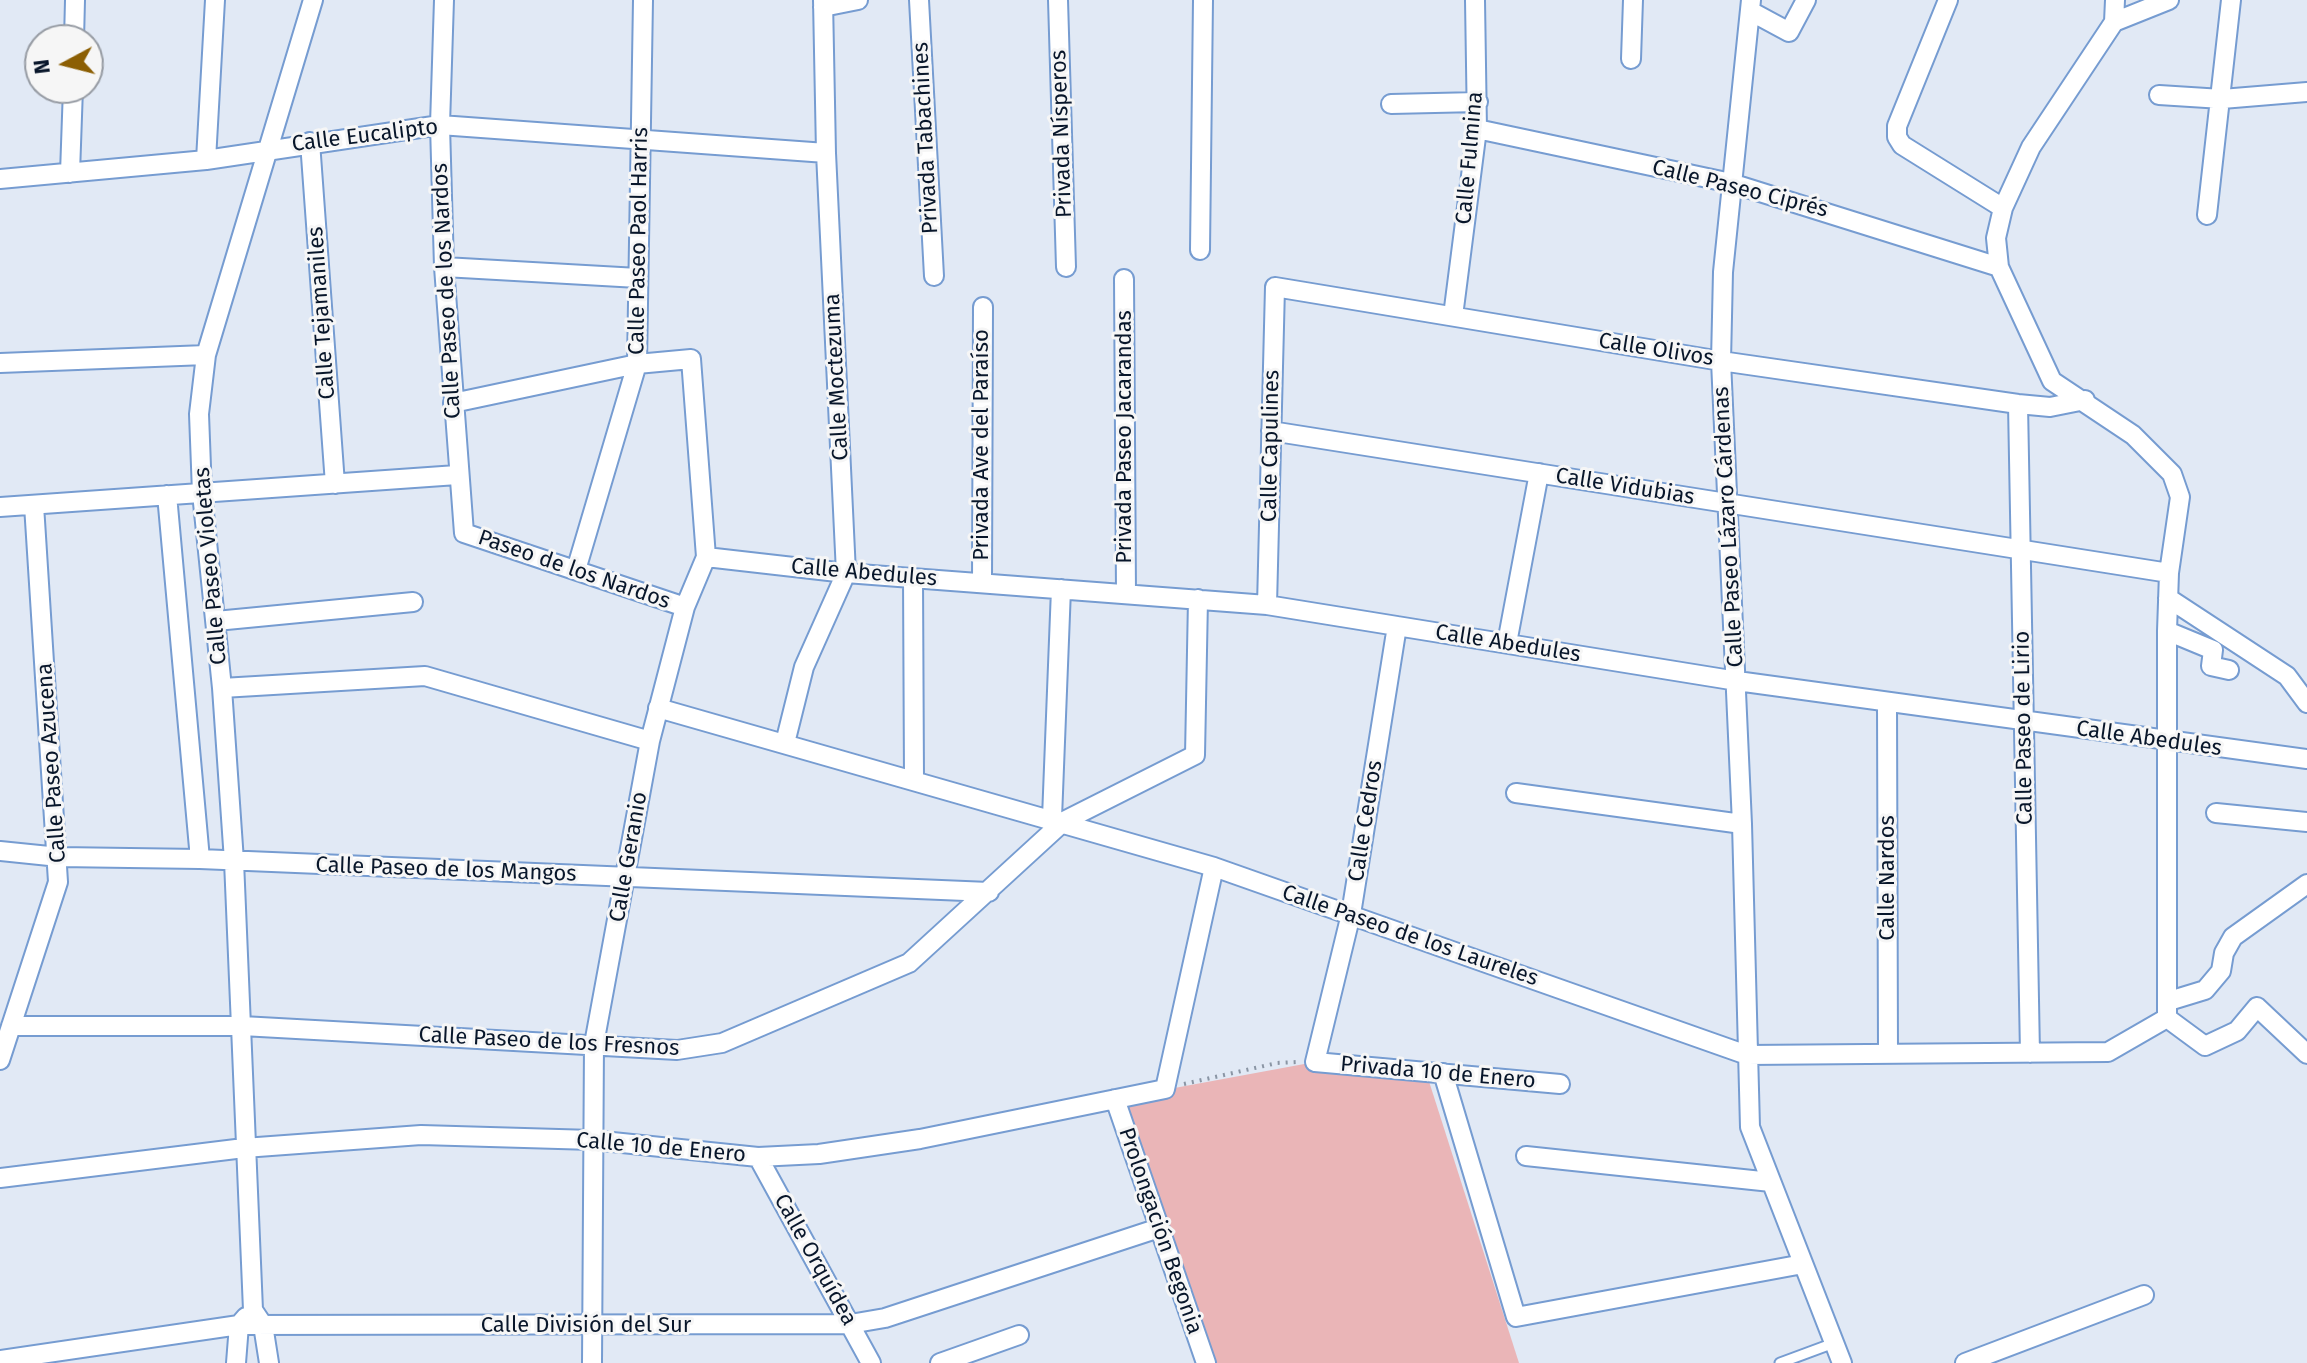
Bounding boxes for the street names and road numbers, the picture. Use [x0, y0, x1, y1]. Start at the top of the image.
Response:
street label: Privada Tabachines [908, 41, 944, 235]
street label: Privada Nísperos [1046, 50, 1078, 218]
street label: Calle Fulmina [1451, 90, 1489, 226]
street label: Calle Eucalipto [290, 114, 440, 158]
street label: Calle Paseo Paol Harris [624, 127, 654, 355]
street label: Calle Paseo Ciprés [1649, 154, 1831, 224]
street label: Calle Paseo de los Nardos [427, 162, 467, 420]
street label: Calle Tejamaniles [303, 226, 341, 400]
street label: Calle Moctezuma [819, 293, 855, 461]
street label: Privada Paseo Jacarandas [1112, 310, 1138, 564]
street label: Calle Olivos [1597, 328, 1715, 372]
street label: Privada Ave del Paraíso [969, 329, 995, 561]
street label: Calle Capulines [1256, 370, 1286, 522]
street label: Calle Paseo Lázaro Cárdenas [1708, 386, 1750, 668]
street label: Calle Vidubias [1554, 463, 1696, 511]
street label: Calle Paseo Violetas [189, 466, 233, 666]
street label: Paseo de los Nardos [474, 525, 674, 615]
street label: Calle Abedules [790, 553, 938, 593]
street label: Calle Abedules [1434, 619, 1582, 669]
street label: Calle Paseo de Lirio [2009, 631, 2039, 825]
street label: Calle Paseo Azucena [32, 662, 72, 864]
street label: Calle Abedules [2075, 716, 2223, 762]
street label: Calle Cedros [1343, 758, 1389, 884]
street label: Calle Geranio [605, 790, 653, 924]
street label: Calle Nardos [1875, 815, 1901, 941]
street label: Calle Paseo de los Mangos [315, 852, 577, 888]
street label: Calle Paseo de los Laureles [1279, 880, 1541, 992]
street label: Calle Paseo de los Fresnos [418, 1022, 680, 1062]
street label: Privada 10 de Enero [1339, 1051, 1537, 1095]
street label: Prolongación Begonia [1112, 1124, 1208, 1338]
street label: Calle 10 de Enero [575, 1127, 747, 1169]
street label: Calle Orquídea [768, 1190, 862, 1330]
street label: Calle División del Sur [481, 1313, 691, 1339]

